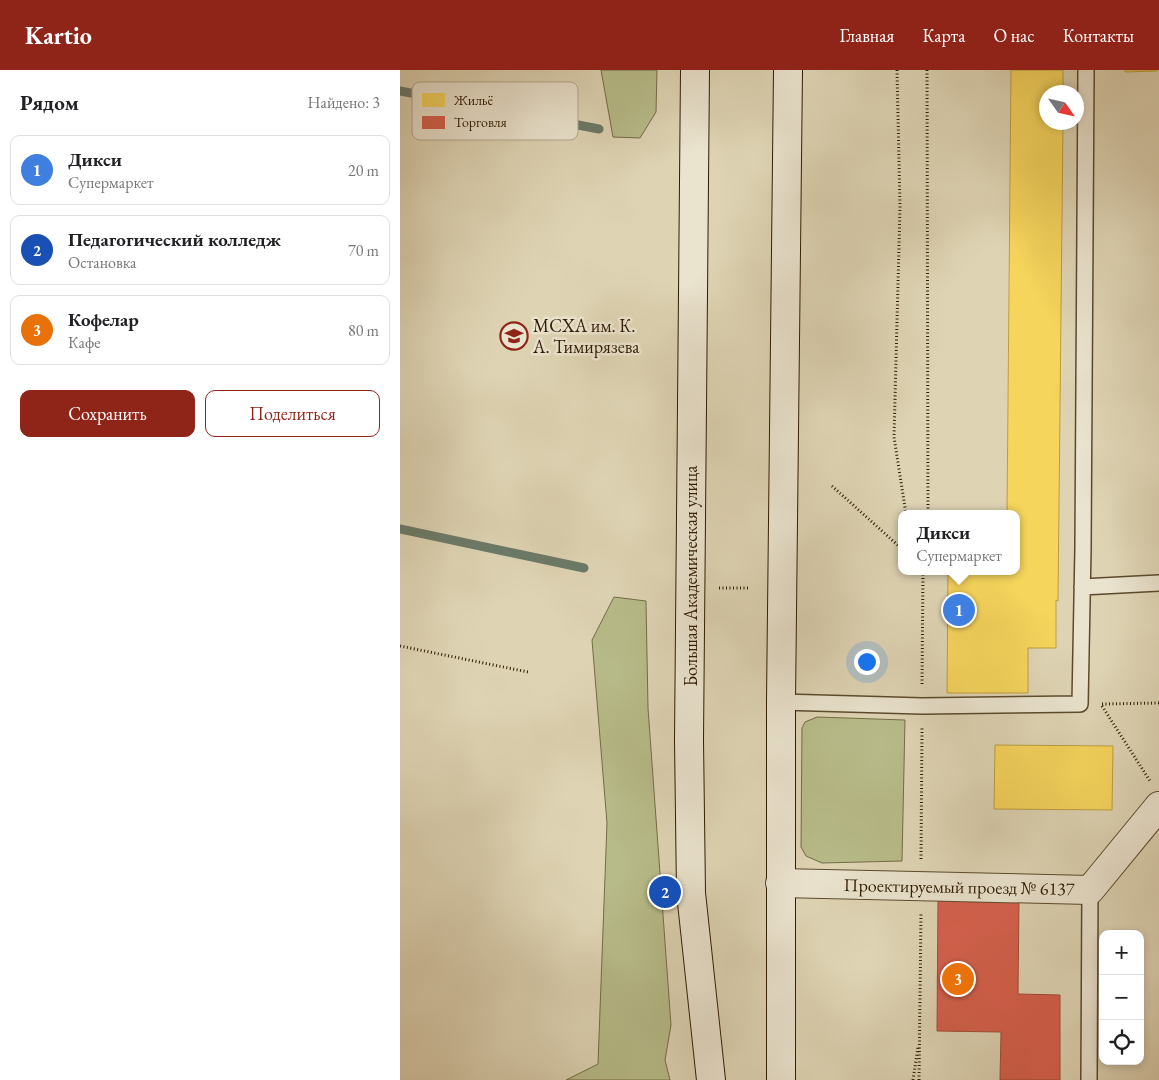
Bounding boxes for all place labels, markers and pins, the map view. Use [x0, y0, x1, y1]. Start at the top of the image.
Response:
place label: МСХА им. К. А. Тимирязева [532, 314, 640, 358]
school or university icon: МСХА им. К. А. Тимирязева [499, 321, 529, 351]
pin: 1 [943, 591, 975, 629]
pin: 2 [649, 873, 681, 911]
pin: 3 [942, 960, 974, 998]

